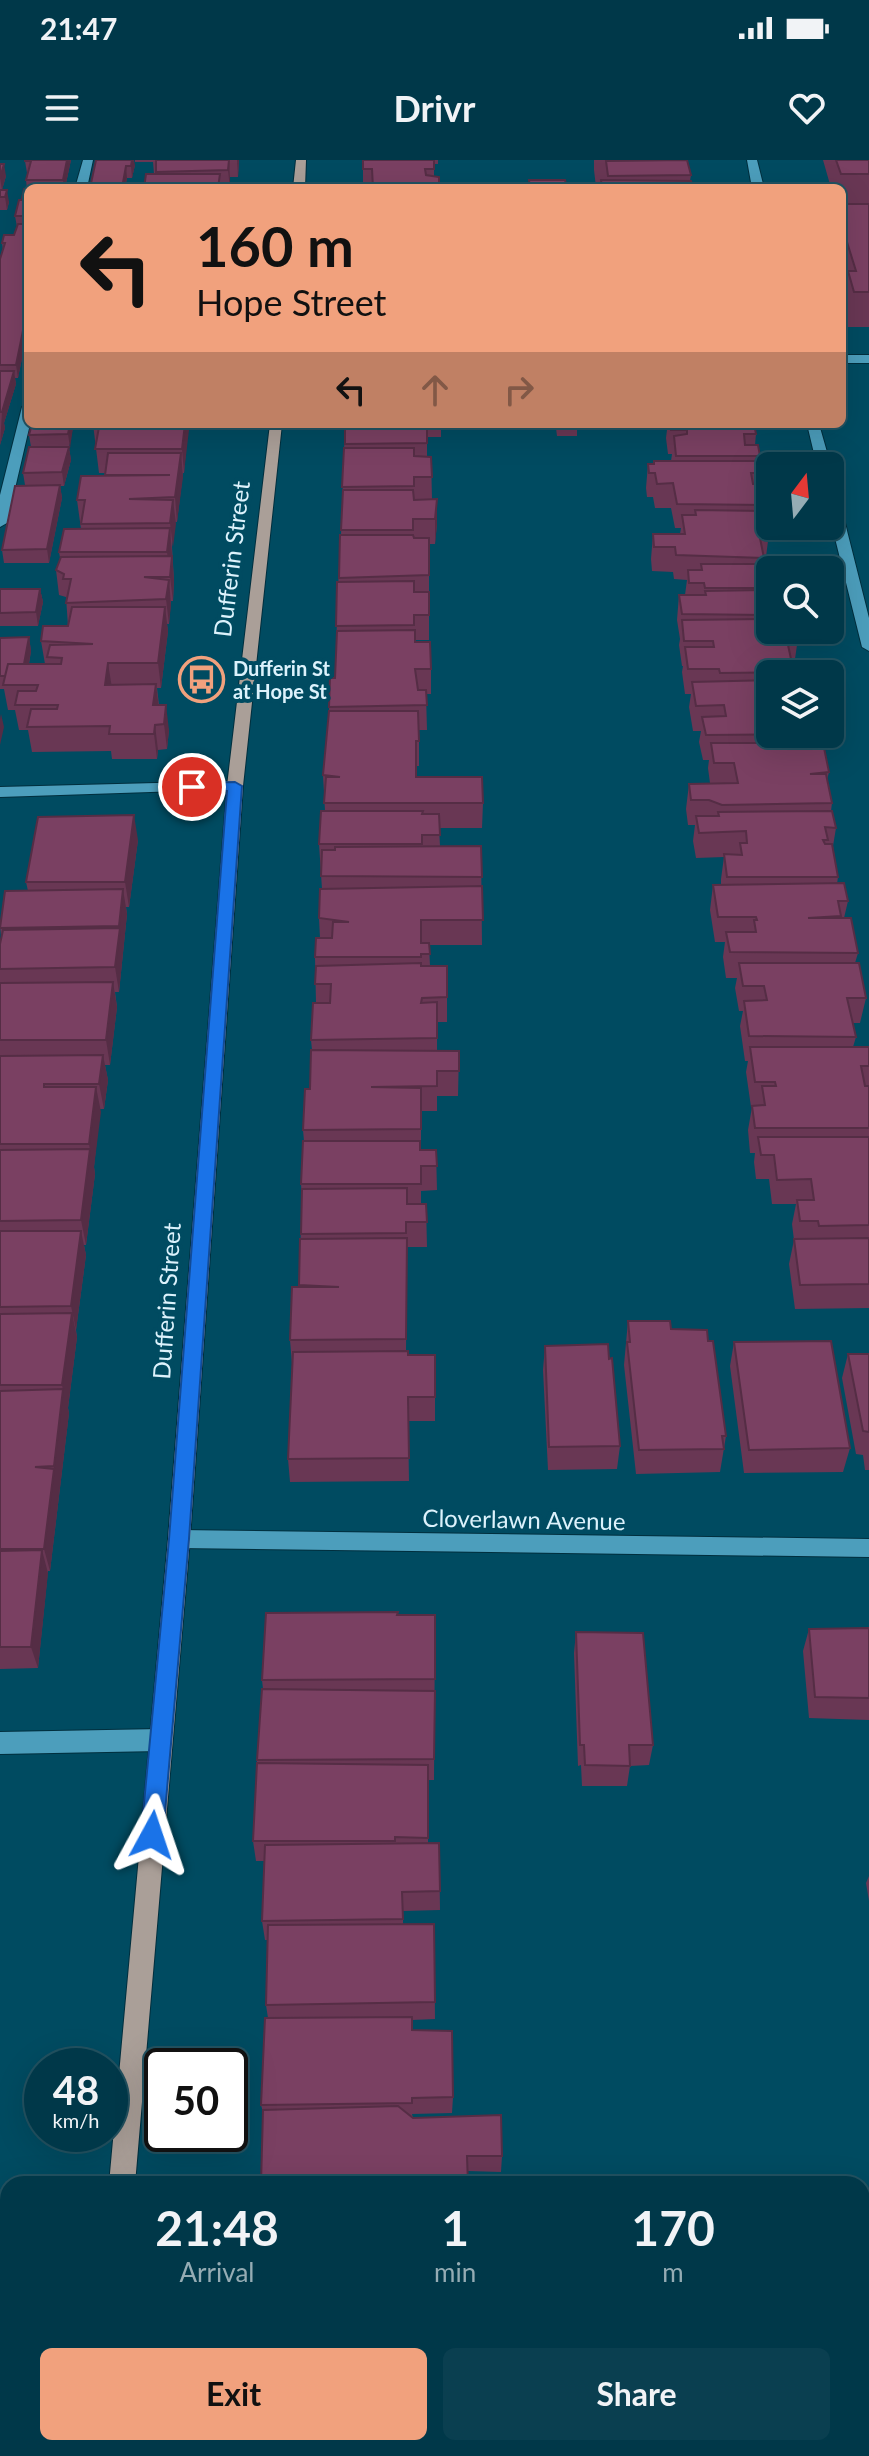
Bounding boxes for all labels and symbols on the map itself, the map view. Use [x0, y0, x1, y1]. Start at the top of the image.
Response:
north arrow [756, 452, 844, 540]
street label: Dufferin Street [207, 479, 255, 639]
bus stop icon: Dufferin St at Hope St [178, 655, 226, 703]
place label: Dufferin St at Hope St [233, 656, 331, 703]
pin [158, 753, 226, 821]
street label: Dufferin Street [146, 1221, 186, 1380]
street label: Cloverlawn Avenue [422, 1503, 626, 1535]
position arrow [110, 1793, 194, 1877]
speed limit sign: 50 [144, 2048, 248, 2152]

